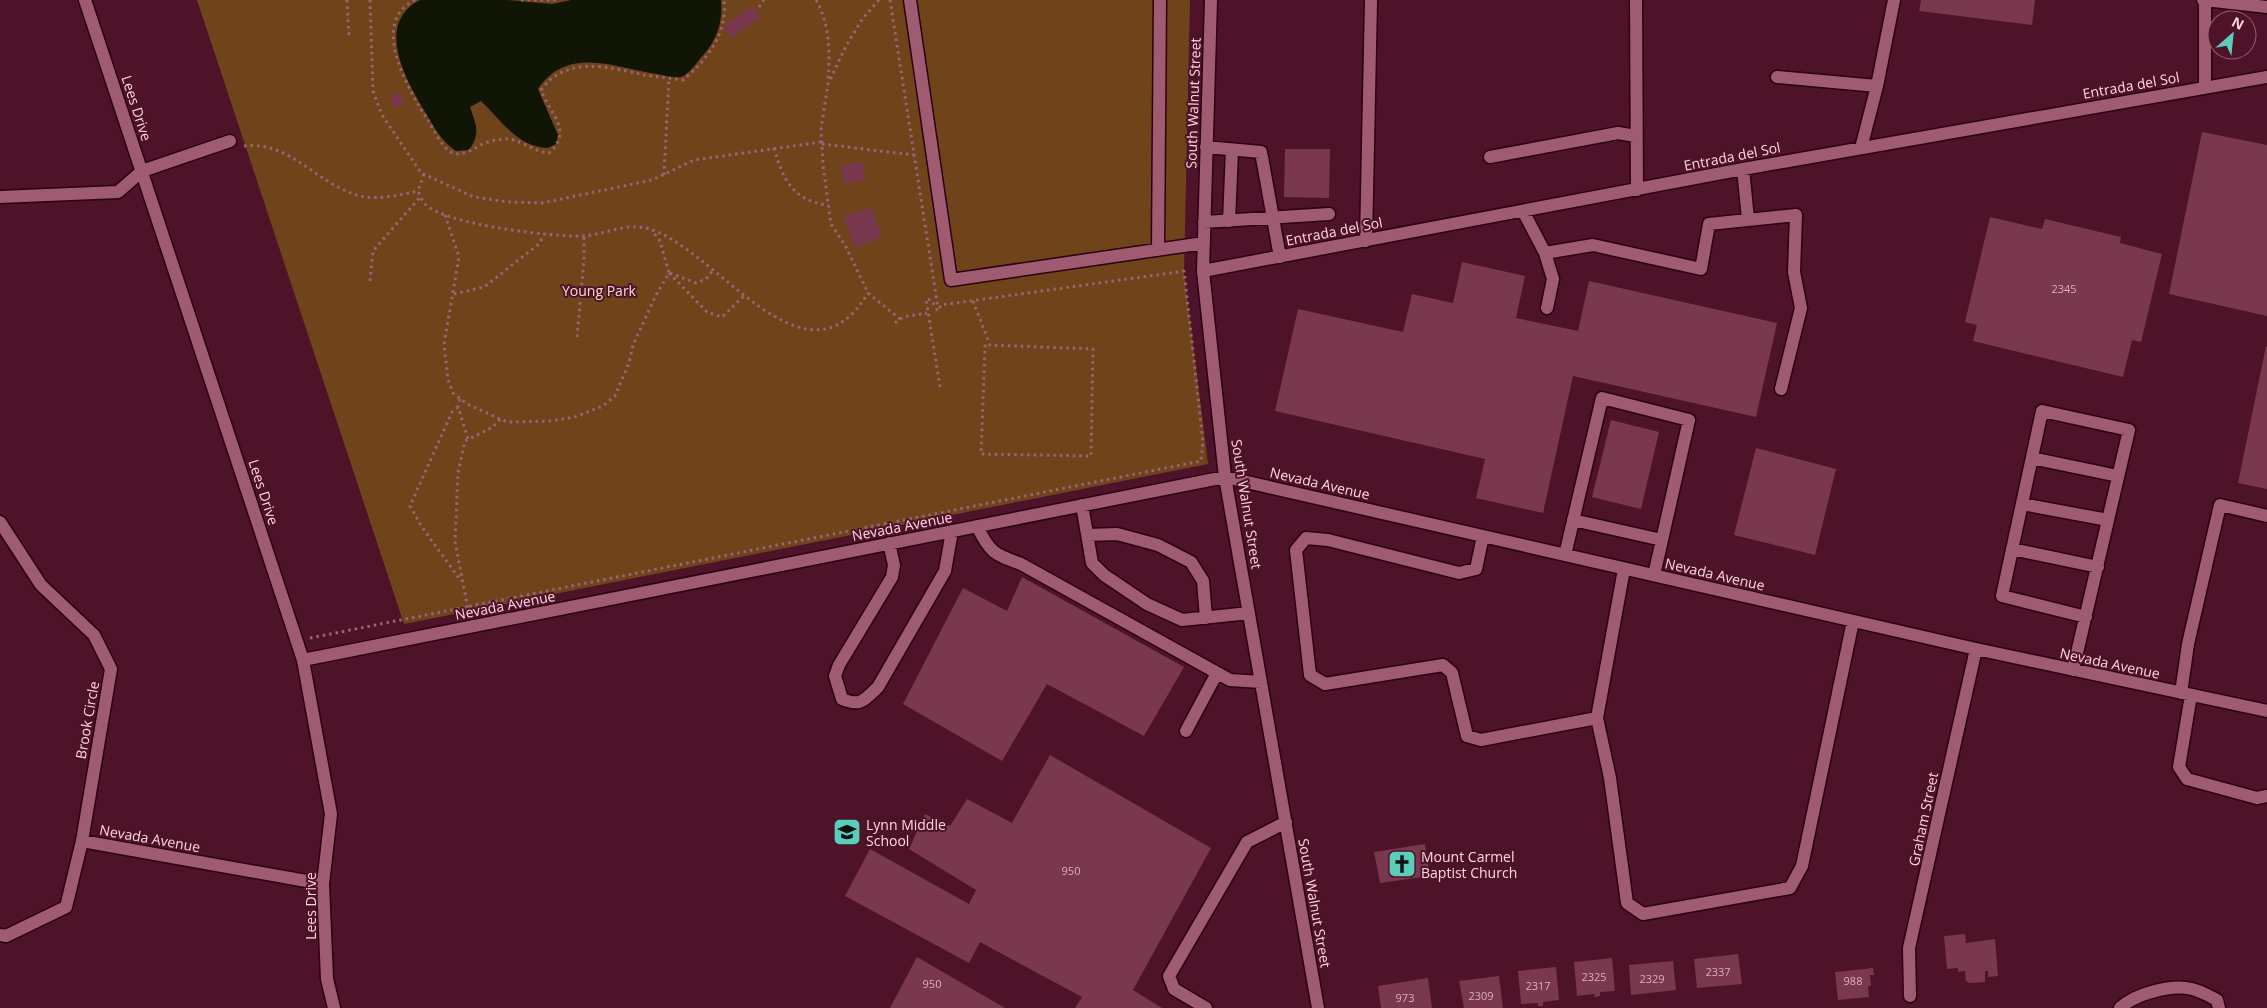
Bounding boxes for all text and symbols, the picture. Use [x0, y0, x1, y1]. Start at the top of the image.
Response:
north arrow [2207, 10, 2257, 60]
text: N [2229, 12, 2248, 34]
street label: South Walnut Street [1181, 37, 1205, 169]
street label: Entrada del Sol [2081, 67, 2181, 103]
street label: Lees Drive [118, 73, 157, 143]
street label: Entrada del Sol [1682, 137, 1782, 175]
street label: Entrada del Sol [1284, 212, 1384, 250]
park label: Young Park [562, 281, 637, 300]
house number: 2345 [2051, 281, 2077, 296]
street label: South Walnut Street [1227, 438, 1267, 570]
street label: Lees Drive [245, 457, 284, 527]
street label: Nevada Avenue [1268, 462, 1372, 504]
street label: Nevada Avenue [850, 507, 954, 545]
street label: Nevada Avenue [1663, 553, 1767, 595]
street label: Nevada Avenue [453, 586, 557, 624]
street label: Nevada Avenue [2058, 643, 2162, 683]
street label: Brook Circle [71, 679, 103, 760]
street label: Graham Street [1904, 770, 1942, 868]
place label: Lynn Middle School [866, 815, 946, 850]
school or university icon: Lynn Middle School [832, 817, 862, 847]
street label: Nevada Avenue [98, 820, 202, 856]
street label: South Walnut Street [1294, 837, 1336, 969]
place label: Mount Carmel Baptist Church [1421, 847, 1517, 882]
church icon: Mount Carmel Baptist Church [1387, 849, 1417, 879]
house number: 950 [1062, 863, 1080, 878]
street label: Lees Drive [301, 872, 320, 940]
house number: 2337 [1705, 964, 1731, 979]
house number: 2325 [1581, 969, 1607, 984]
house number: 2329 [1639, 971, 1665, 986]
house number: 988 [1844, 973, 1862, 988]
house number: 950 [923, 976, 941, 991]
house number: 2317 [1525, 978, 1551, 993]
house number: 2309 [1468, 988, 1494, 1003]
house number: 973 [1396, 990, 1414, 1005]

